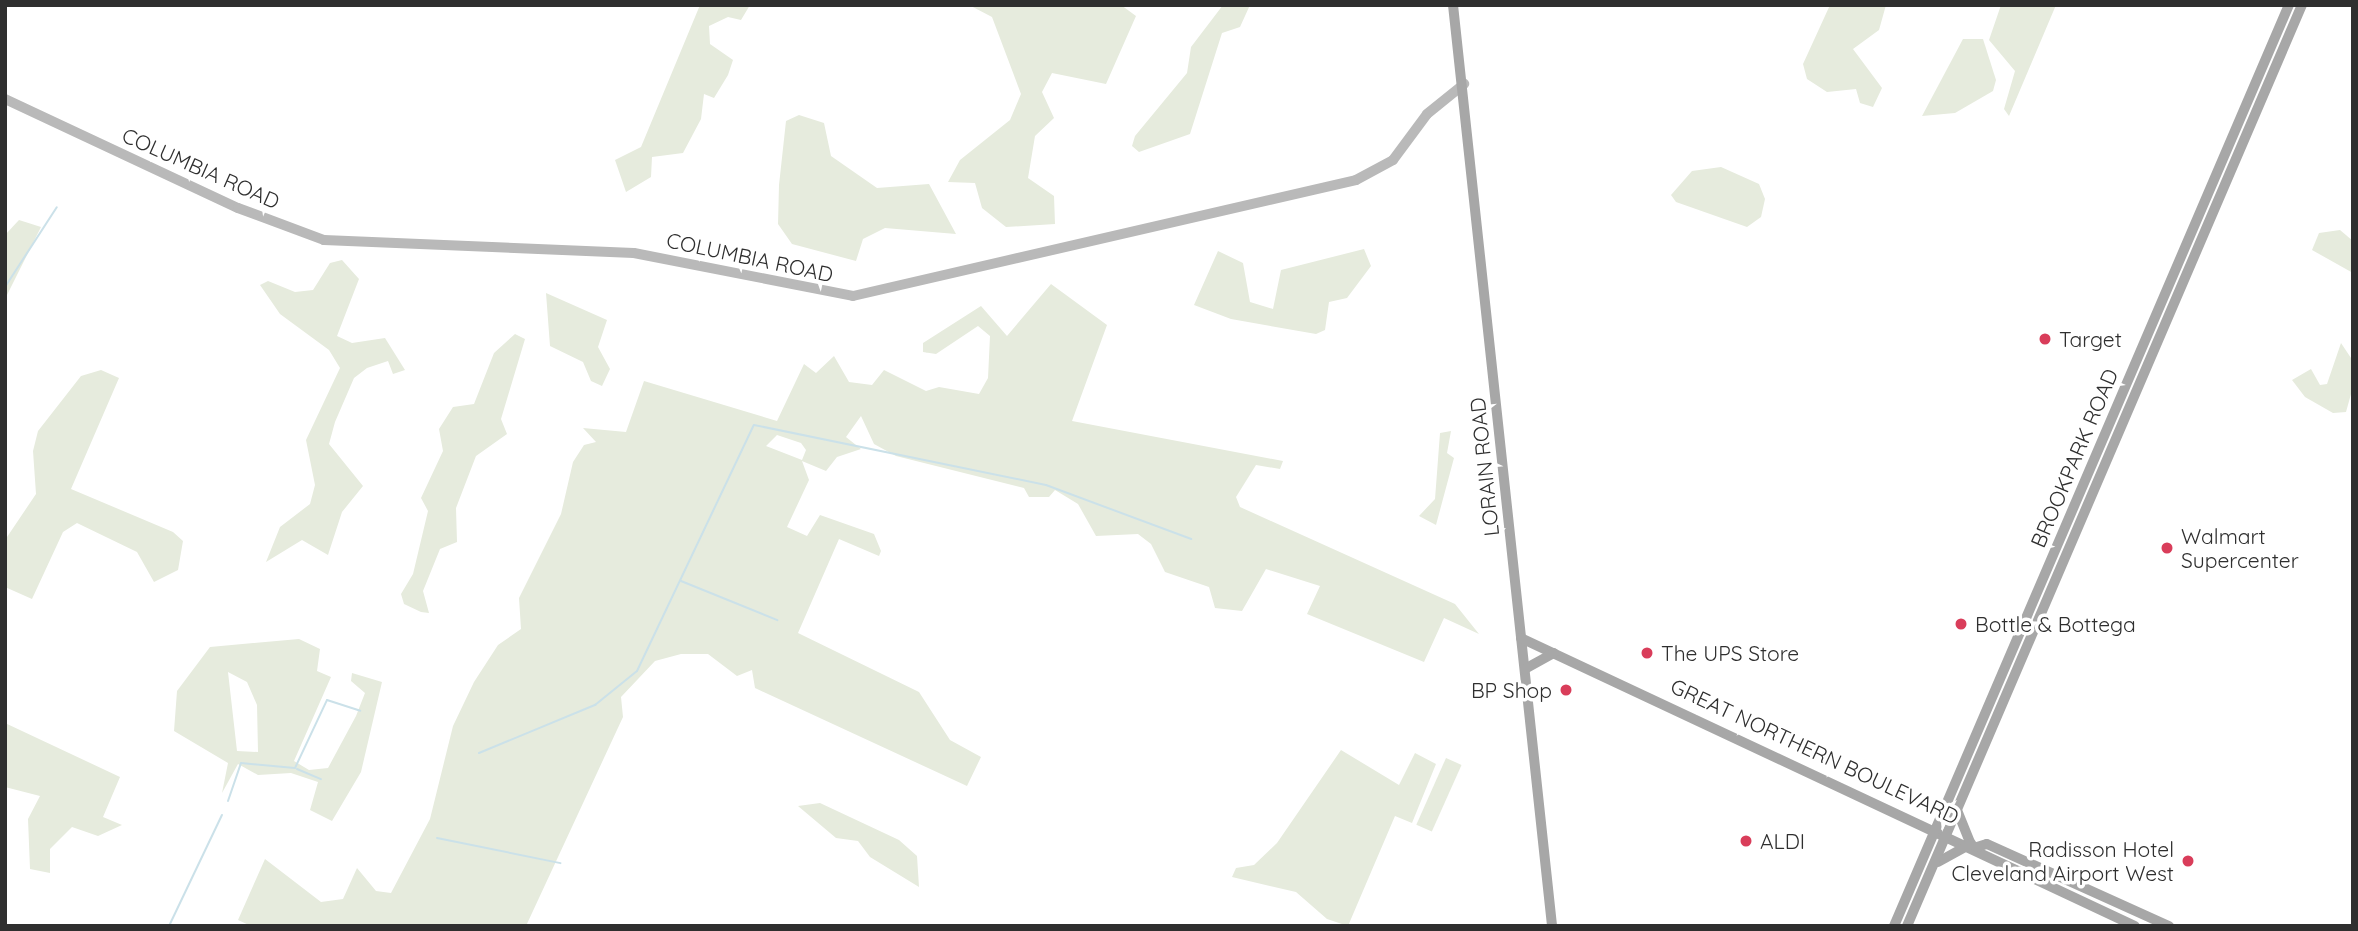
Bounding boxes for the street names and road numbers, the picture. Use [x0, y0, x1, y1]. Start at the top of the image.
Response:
street label: COLUMBIA ROAD [118, 122, 284, 214]
street label: COLUMBIA ROAD [664, 227, 836, 287]
street label: BROOKPARK ROAD [2025, 365, 2123, 551]
street label: LORAIN ROAD [1464, 396, 1504, 538]
street label: GREAT NORTHERN BOULEVARD [1667, 673, 1963, 829]

